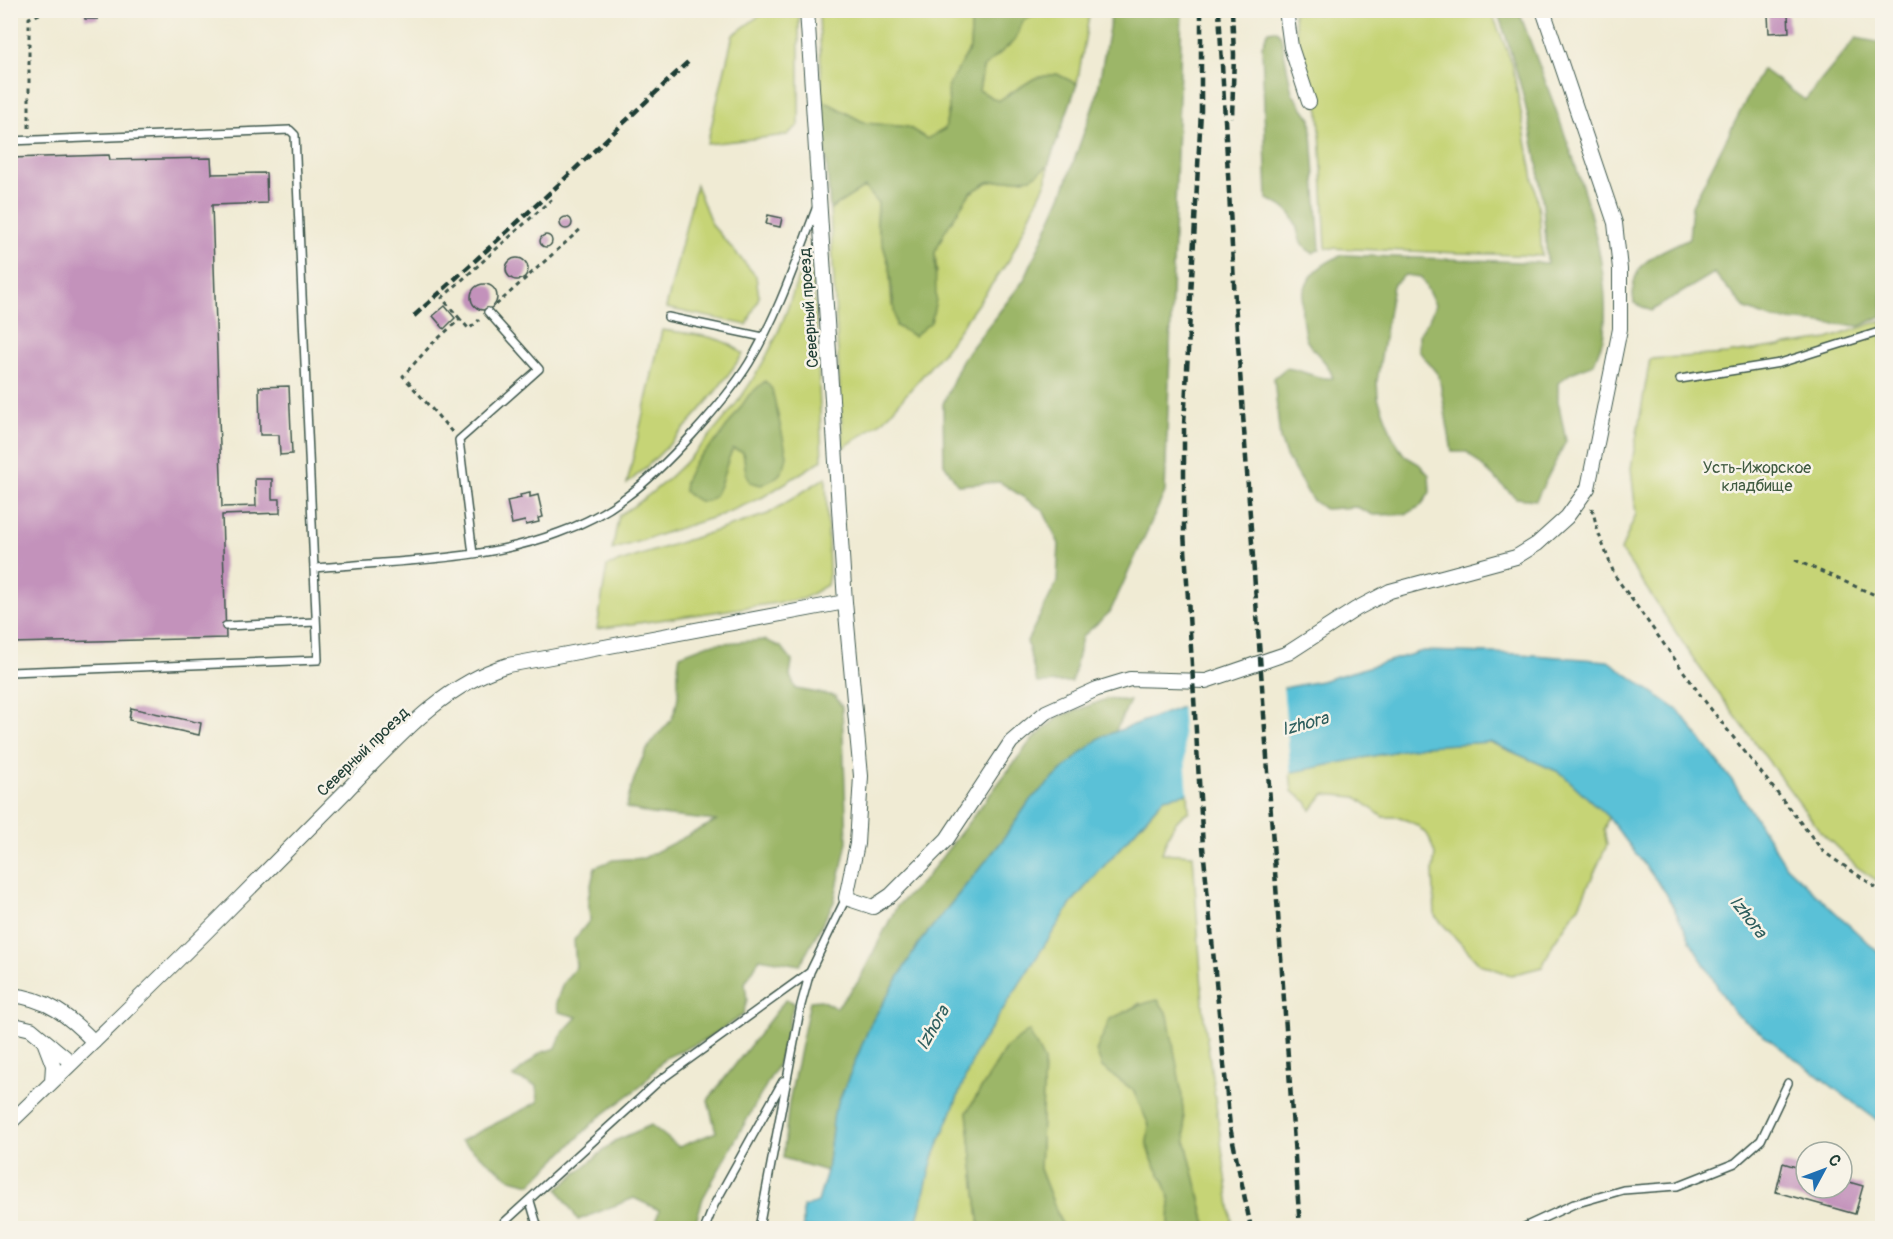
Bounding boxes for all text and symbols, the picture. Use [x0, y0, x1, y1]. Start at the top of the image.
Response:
street label: Северный проезд [795, 247, 823, 369]
park label: Усть-Ижорское кладбище [1703, 458, 1811, 496]
street label: Северный проезд [313, 703, 413, 801]
water label: Izhora [1279, 706, 1332, 741]
water label: Izhora [1724, 891, 1773, 944]
water label: Izhora [911, 1000, 956, 1054]
north arrow [1794, 1140, 1854, 1200]
text: С [1824, 1151, 1845, 1171]

